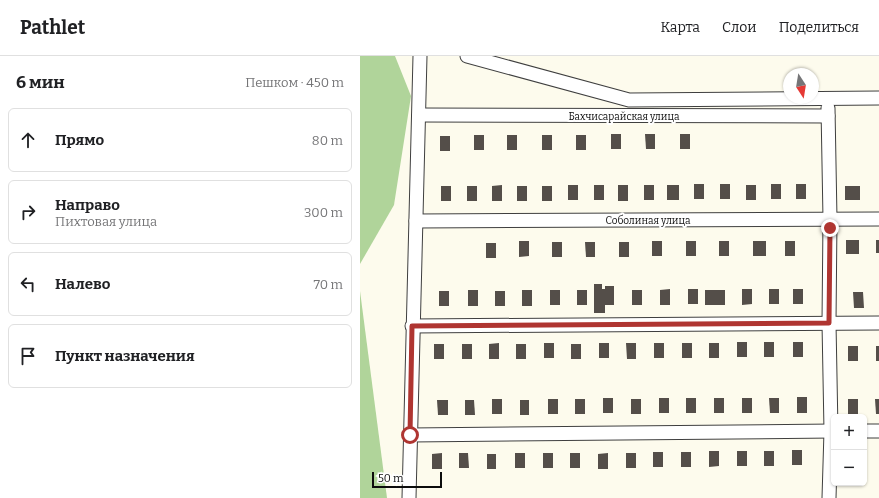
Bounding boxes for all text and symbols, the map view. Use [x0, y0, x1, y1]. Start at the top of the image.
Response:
text: Pathlet [20, 16, 85, 39]
text: Карта [660, 19, 700, 36]
text: Слои [722, 19, 757, 36]
text: Поделиться [779, 19, 859, 36]
north arrow [783, 68, 819, 104]
text: 6 мин [16, 72, 65, 93]
text: Пешком · 450 m [245, 75, 344, 90]
street label: Бахчисарайская улица [569, 111, 680, 123]
icon: ahead [17, 129, 39, 151]
text: Прямо [55, 131, 104, 149]
text: 80 m [312, 133, 343, 148]
text: Направо [55, 196, 120, 214]
icon: right [17, 201, 39, 223]
text: 300 m [304, 205, 343, 220]
text: Пихтовая улица [55, 214, 157, 229]
street label: Соболиная улица [605, 214, 691, 227]
route end [821, 219, 839, 237]
icon: left [17, 273, 39, 295]
text: Налево [55, 275, 110, 293]
text: 70 m [313, 277, 343, 292]
icon: arrive [17, 345, 39, 367]
text: Пункт назначения [55, 347, 195, 365]
map controls [831, 414, 867, 486]
button: + [831, 414, 867, 450]
route start [401, 426, 419, 444]
button: − [831, 450, 867, 486]
scale bar [372, 470, 442, 489]
text: 50 m [378, 472, 404, 485]

